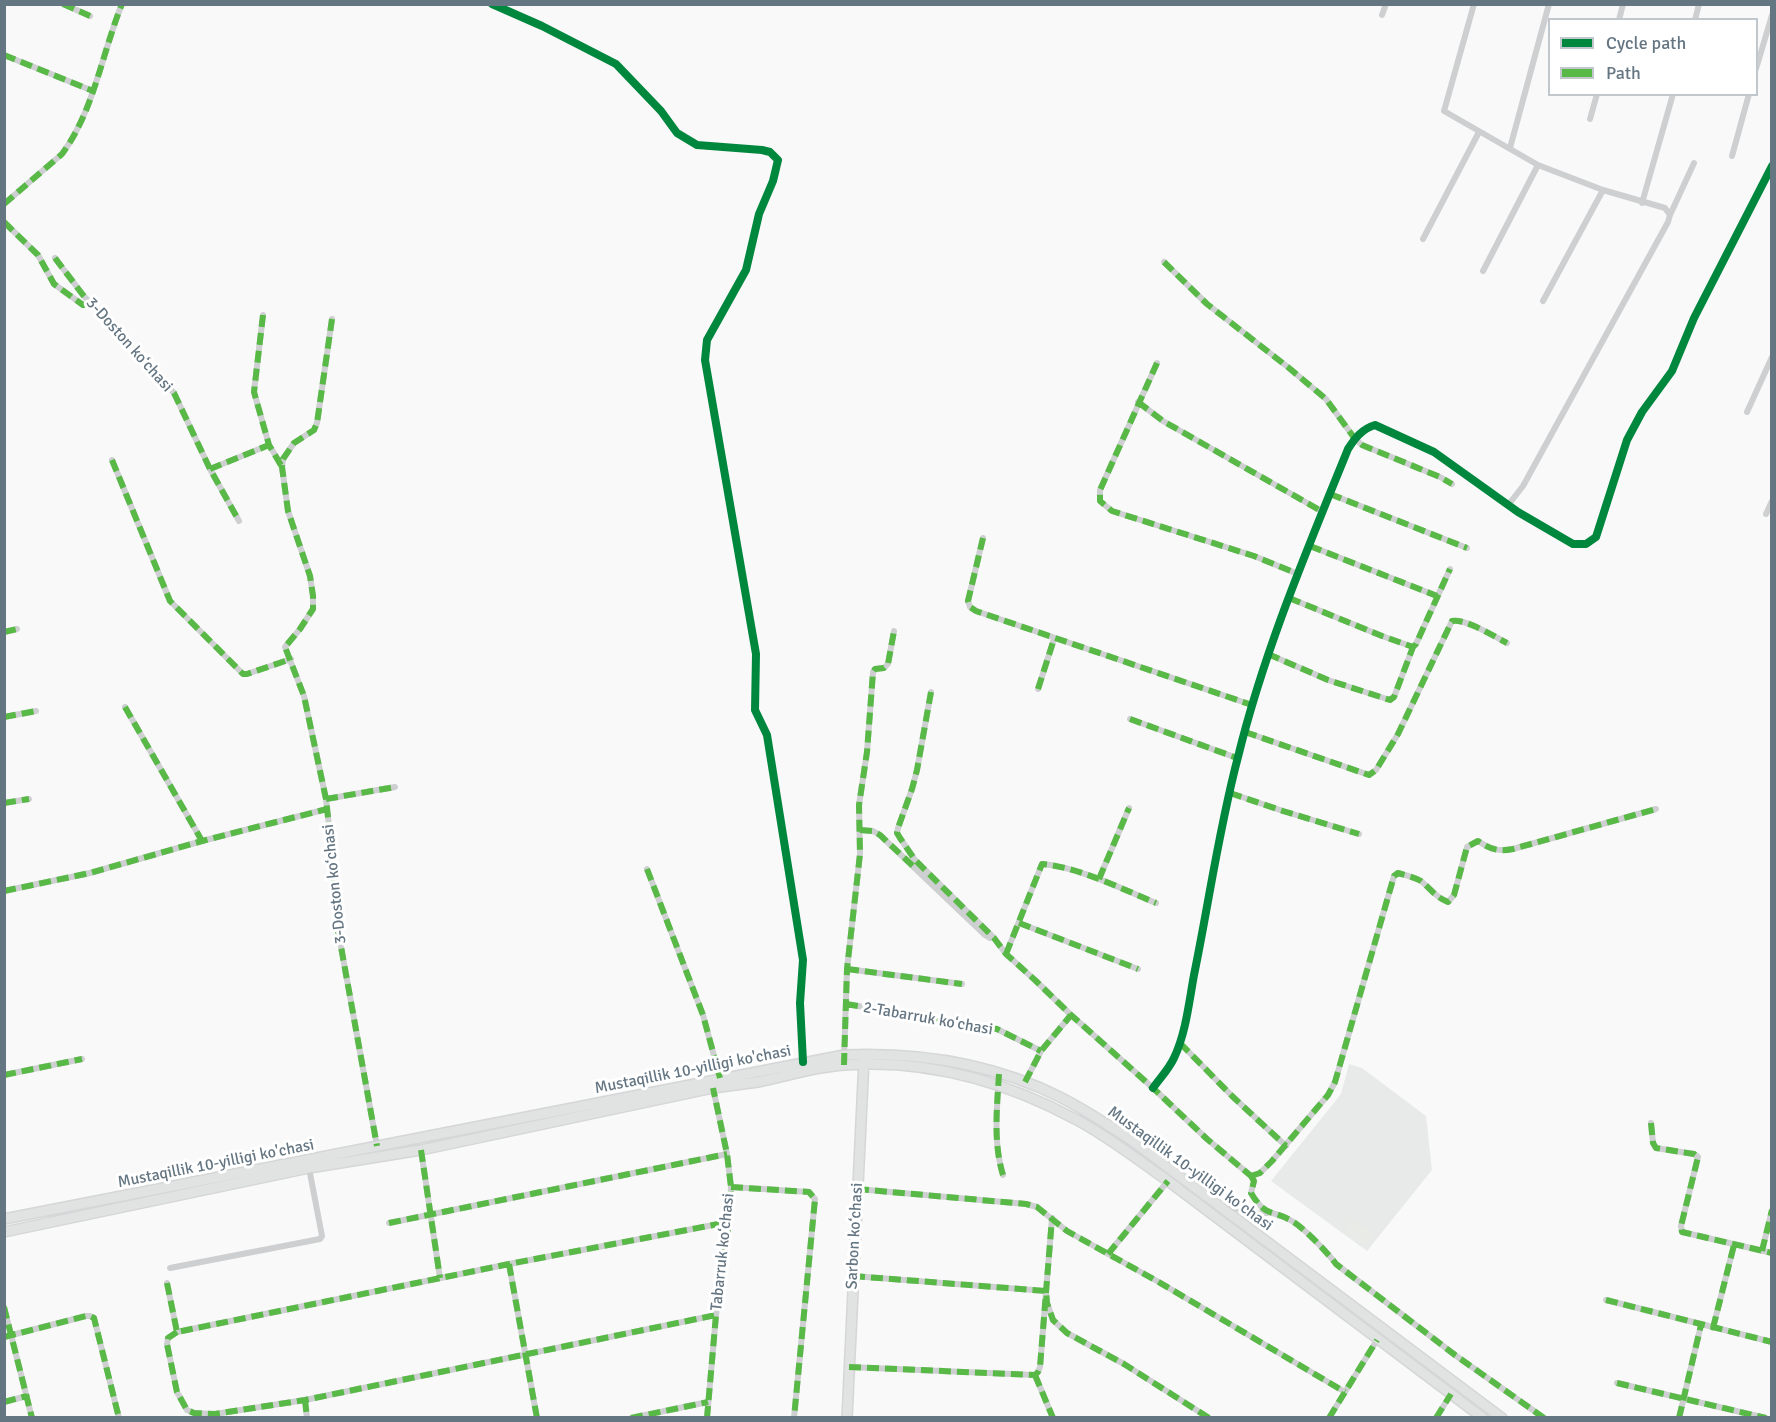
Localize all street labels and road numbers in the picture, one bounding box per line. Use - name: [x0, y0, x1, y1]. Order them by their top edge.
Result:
- street label: 3-Doston koʻchasi: [82, 294, 176, 396]
- street label: 3-Doston koʻchasi: [319, 823, 351, 945]
- street label: 2-Tabarruk koʻchasi: [862, 998, 994, 1040]
- street label: Mustaqillik 10-yilligi ko'chasi: [593, 1042, 793, 1098]
- street label: Mustaqillik 10-yilligi ko'chasi: [1104, 1103, 1276, 1235]
- street label: Mustaqillik 10-yilligi ko'chasi: [116, 1136, 316, 1192]
- street label: Sarbon koʻchasi: [843, 1182, 867, 1290]
- street label: Tabarruk koʻchasi: [707, 1192, 739, 1312]

